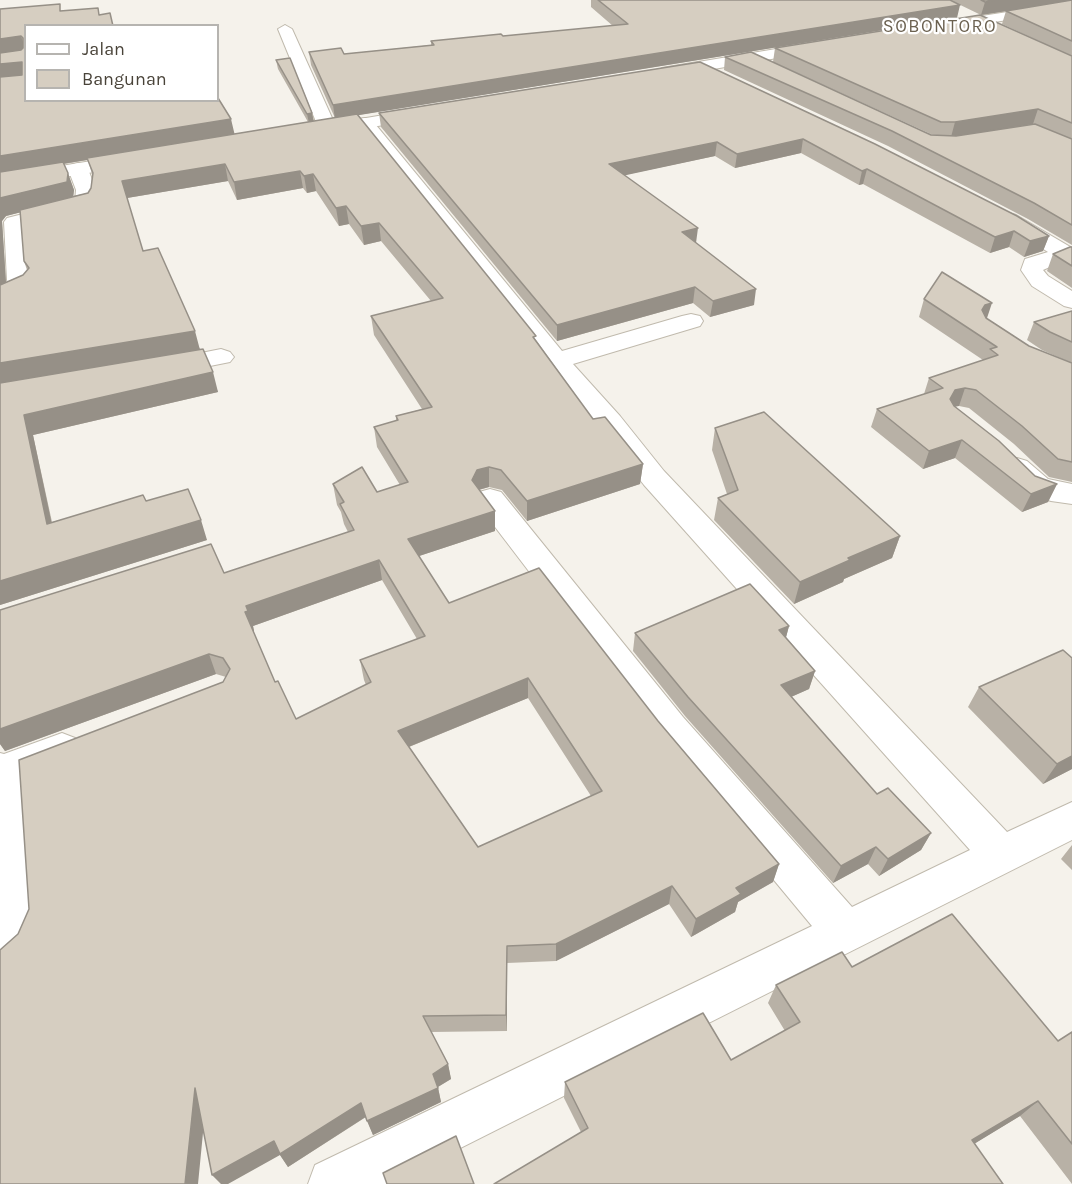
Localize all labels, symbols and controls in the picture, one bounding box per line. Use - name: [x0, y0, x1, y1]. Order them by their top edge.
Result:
- district label: SOBONTORO: [883, 16, 997, 38]
- legend: [24, 24, 219, 102]
- text: Jalan: [82, 38, 125, 60]
- text: Bangunan: [82, 68, 167, 90]

